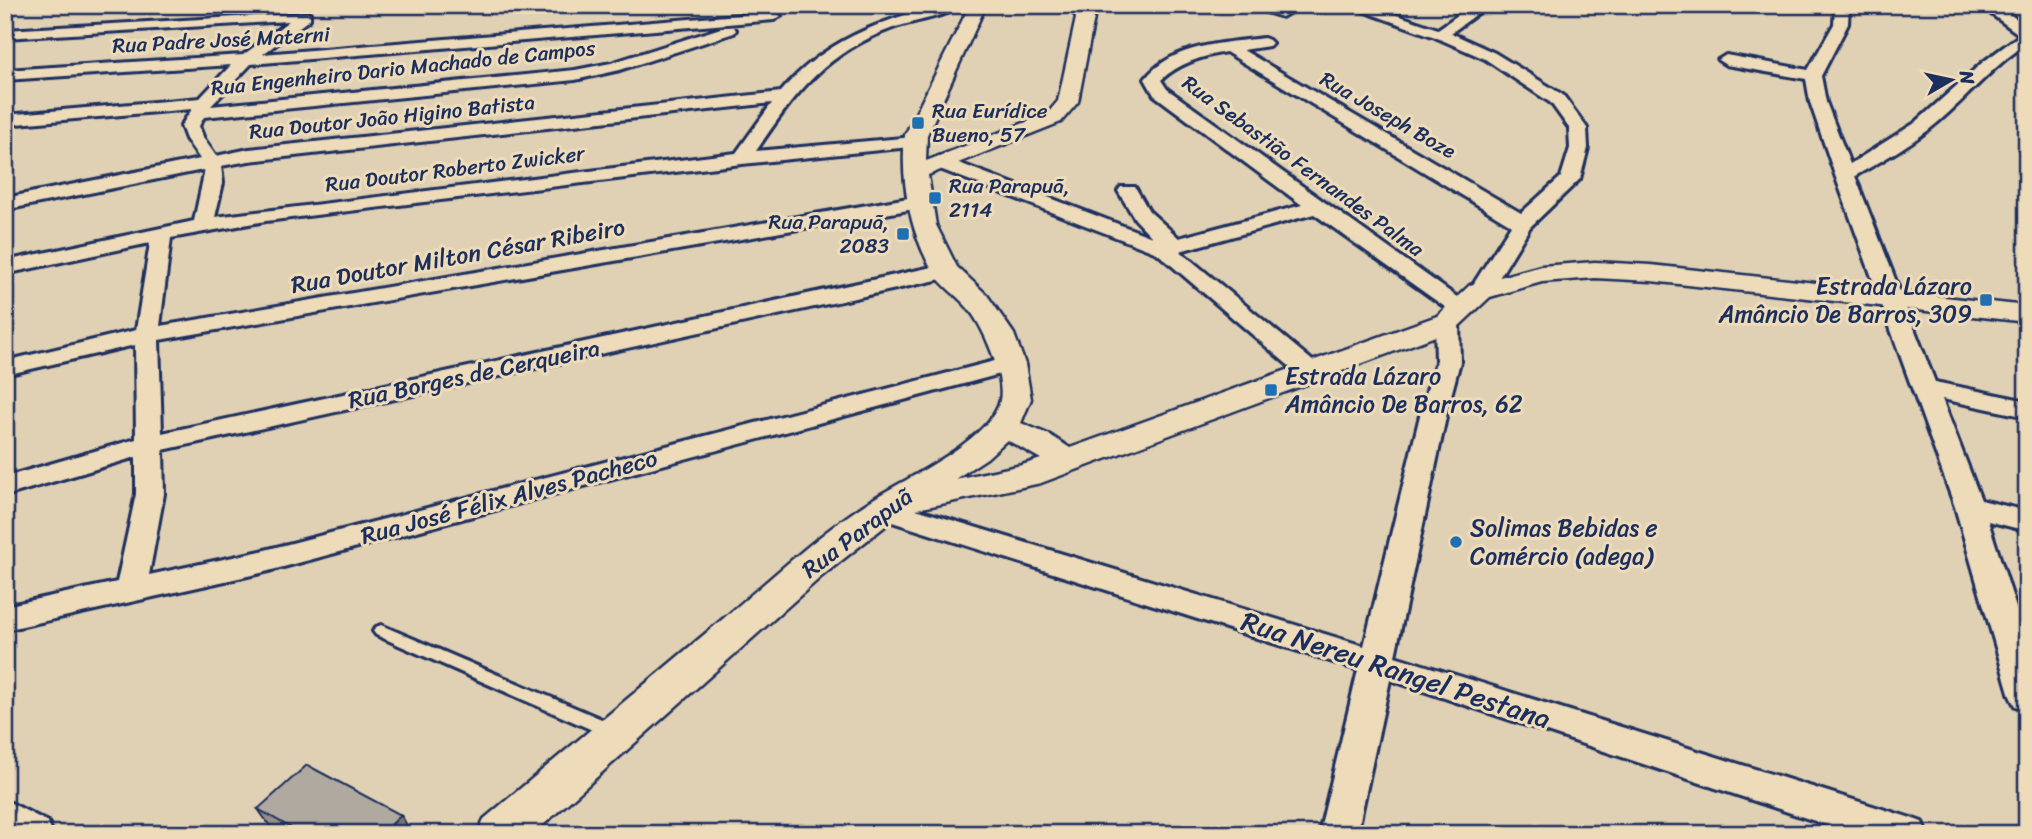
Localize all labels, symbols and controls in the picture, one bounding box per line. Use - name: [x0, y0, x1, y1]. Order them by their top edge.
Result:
- street label: Rua Padre José Materni: [111, 15, 332, 65]
- street label: Rua Engenheiro Dario Machado de Campos: [209, 29, 597, 107]
- north arrow: [1916, 46, 1986, 116]
- street label: Rua Joseph Boze: [1313, 60, 1463, 170]
- street label: Rua Sebastião Fernandes Palma: [1174, 65, 1433, 267]
- text: N: [1950, 67, 1985, 87]
- street label: Rua Doutor João Higino Batista: [247, 83, 537, 151]
- place label: Rua Eurídice Bueno, 57: [932, 92, 1048, 154]
- marker: Rua Eurídice Bueno, 57: [910, 115, 926, 131]
- street label: Rua Doutor Roberto Zwicker: [323, 134, 588, 204]
- place label: Rua Parapuã, 2114: [949, 167, 1070, 229]
- marker: Rua Parapuã, 2114: [927, 190, 943, 206]
- place label: Rua Parapuã, 2083: [768, 203, 889, 265]
- street label: Rua Doutor Milton César Ribeiro: [288, 206, 628, 306]
- marker: Rua Parapuã, 2083: [895, 226, 911, 242]
- place label: Estrada Lázaro Amâncio De Barros, 309: [1718, 265, 1972, 335]
- marker: Estrada Lázaro Amâncio De Barros, 309: [1978, 292, 1994, 308]
- street label: Rua Borges de Cerqueira: [344, 327, 604, 421]
- place label: Estrada Lázaro Amâncio De Barros, 62: [1284, 355, 1523, 425]
- marker: Estrada Lázaro Amâncio De Barros, 62: [1263, 382, 1279, 398]
- street label: Rua José Félix Alves Pacheco: [356, 437, 662, 557]
- street label: Rua Parapuã: [792, 476, 923, 589]
- place label: Solimas Bebidas e Comércio (adega): [1470, 507, 1658, 577]
- marker: Solimas Bebidas e Comércio (adega): [1448, 534, 1464, 550]
- street label: Rua Nereu Rangel Pestana: [1235, 597, 1557, 743]

